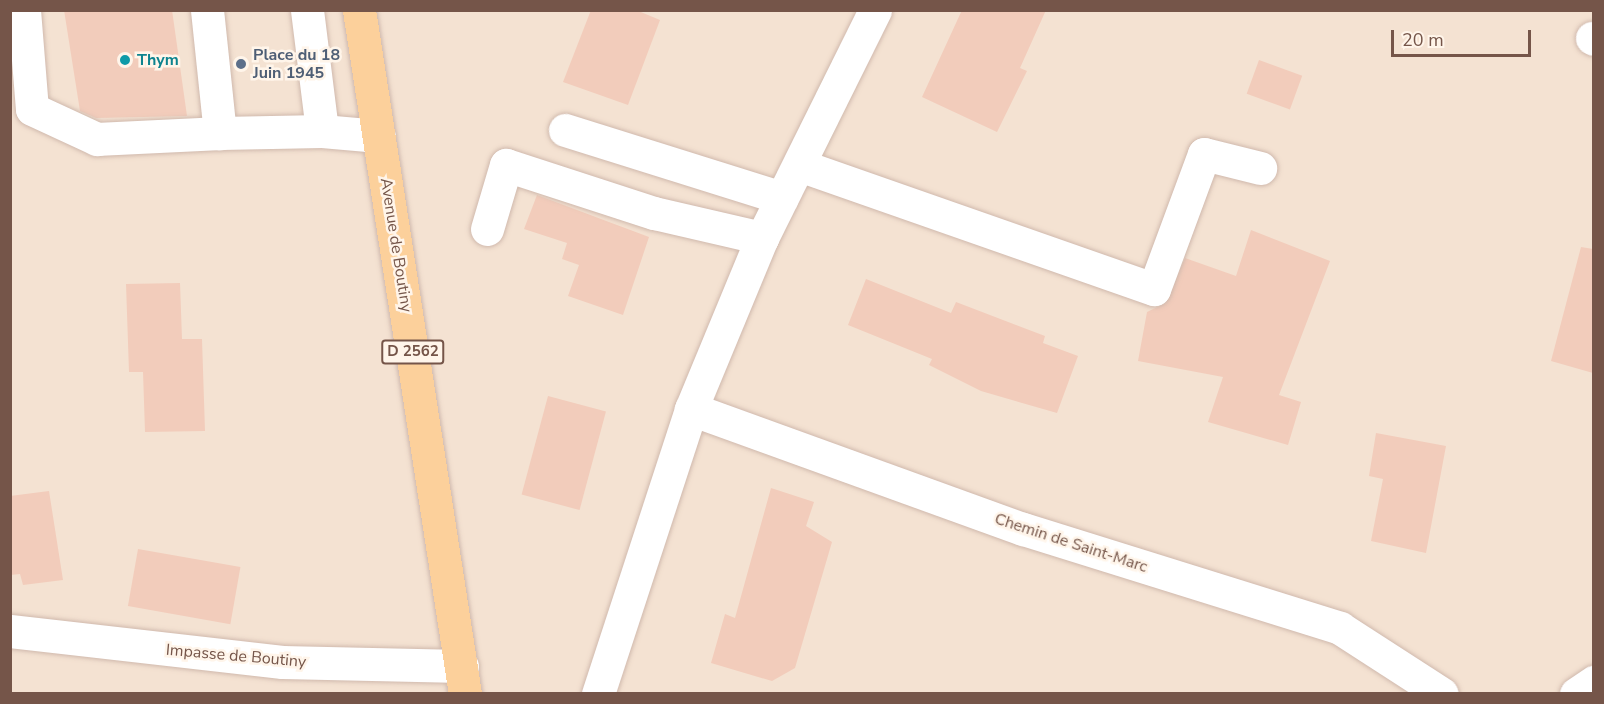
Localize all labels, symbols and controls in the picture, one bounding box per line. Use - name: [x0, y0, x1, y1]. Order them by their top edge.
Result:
- scale bar: [1394, 18, 1534, 56]
- text: 20 m: [1402, 28, 1444, 52]
- place label: Place du 18 Juin 1945: [253, 45, 340, 83]
- place label: Thym: [137, 50, 179, 70]
- marker: Thym: [118, 53, 132, 67]
- marker: Place du 18 Juin 1945: [234, 57, 248, 71]
- street label: Avenue de Boutiny: [376, 176, 416, 314]
- road number: D 2562: [380, 340, 446, 364]
- street label: Chemin de Saint-Marc: [992, 509, 1150, 577]
- street label: Impasse de Boutiny: [165, 640, 307, 672]

